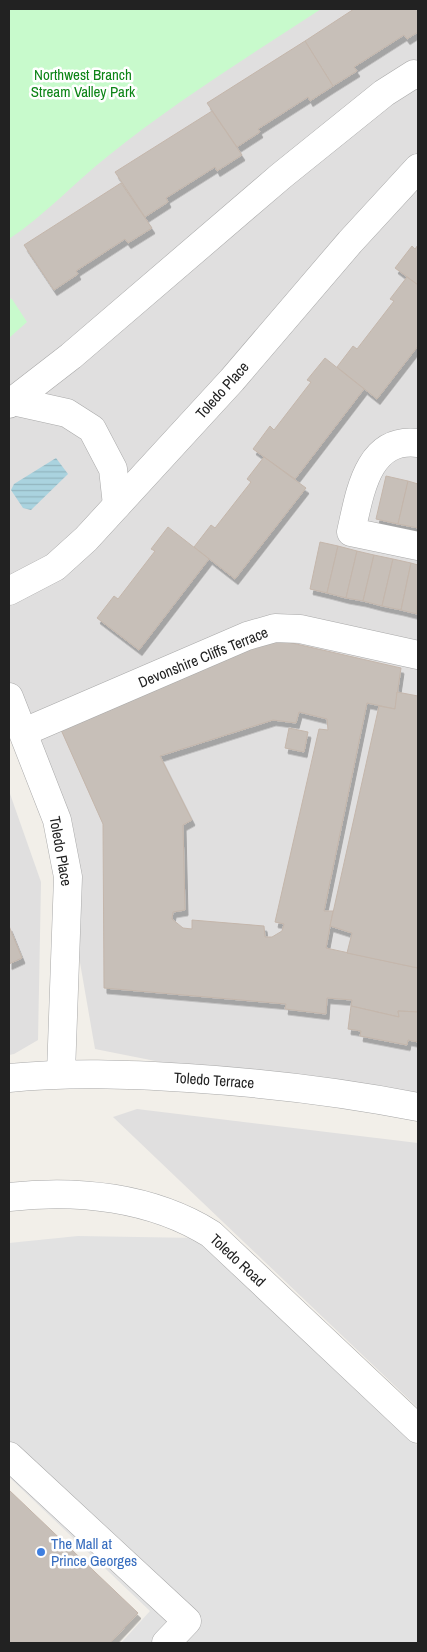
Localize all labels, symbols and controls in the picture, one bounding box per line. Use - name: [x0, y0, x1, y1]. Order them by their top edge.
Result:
- park label: Northwest Branch Stream Valley Park: [31, 64, 136, 102]
- street label: Toledo Place: [191, 357, 253, 423]
- street label: Devonshire Cliffs Terrace: [135, 621, 271, 693]
- street label: Toledo Place: [45, 814, 77, 888]
- street label: Toledo Terrace: [173, 1067, 255, 1093]
- street label: Toledo Road: [206, 1229, 270, 1291]
- place label: The Mall at Prince Georges: [51, 1533, 137, 1571]
- marker: The Mall at Prince Georges: [35, 1546, 47, 1558]

